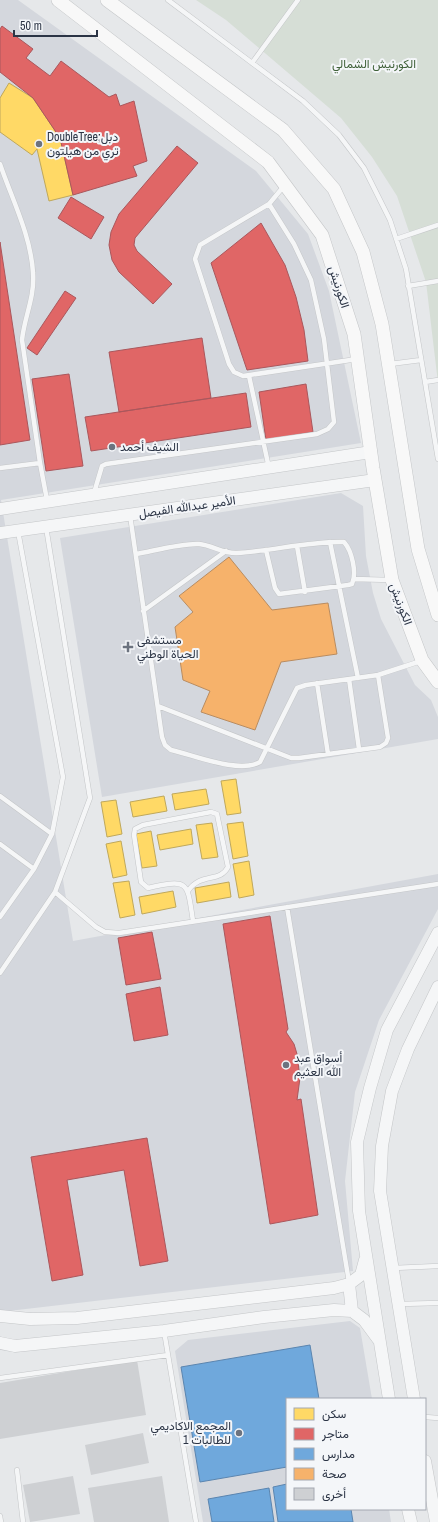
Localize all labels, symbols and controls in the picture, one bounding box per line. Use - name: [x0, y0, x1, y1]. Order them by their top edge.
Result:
- scale bar: [14, 12, 97, 38]
- text: 50 m: [20, 18, 42, 34]
- park label: الكورنيش الشمالي: [332, 56, 416, 74]
- place label: DoubleTree;دبل تري من هيلتون: [47, 129, 119, 161]
- marker: DoubleTree;دبل تري من هيلتون: [34, 139, 44, 149]
- street label: الكورنيش: [325, 264, 353, 310]
- place label: الشيف أحمد: [120, 439, 179, 455]
- marker: الشيف أحمد: [107, 442, 117, 452]
- street label: الأمير عبدالله الفيصل: [138, 492, 236, 522]
- street label: الكورنيش: [386, 581, 416, 627]
- place label: مستشفى الحياة الوطني: [137, 632, 198, 664]
- marker: مستشفى الحياة الوطني: [122, 641, 134, 653]
- place label: أسواق عبد الله العثيم: [294, 1050, 342, 1080]
- marker: أسواق عبد الله العثيم: [281, 1060, 291, 1070]
- legend: [286, 1398, 426, 1510]
- text: سكن: [322, 1406, 346, 1422]
- place label: المجمع الاكاديمي 1 للطالبات: [150, 1418, 231, 1448]
- text: متاجر: [321, 1426, 349, 1442]
- marker: المجمع الاكاديمي 1 للطالبات: [234, 1428, 244, 1438]
- text: مدارس: [322, 1446, 355, 1462]
- text: صحة: [322, 1466, 346, 1482]
- text: أخرى: [322, 1486, 346, 1502]

